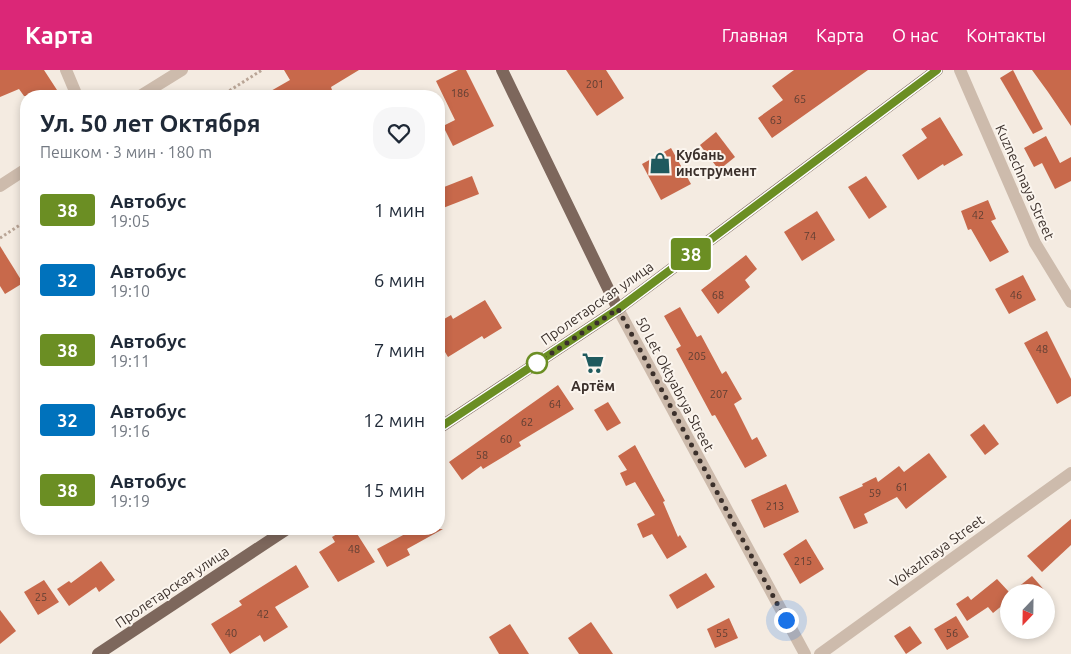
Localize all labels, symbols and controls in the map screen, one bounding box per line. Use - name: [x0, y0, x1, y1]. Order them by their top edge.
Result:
- text: Карта: [25, 22, 93, 49]
- text: Главная: [722, 25, 788, 45]
- text: Карта: [816, 25, 864, 45]
- text: О нас: [892, 25, 938, 45]
- text: Контакты: [966, 25, 1046, 45]
- house number: 201: [586, 78, 604, 90]
- house number: 186: [451, 87, 469, 99]
- house number: 65: [794, 93, 806, 105]
- button: heart: [373, 107, 425, 159]
- text: Ул. 50 лет Октября: [40, 110, 261, 137]
- house number: 63: [770, 114, 782, 126]
- street label: Kuznechnaya Street: [992, 122, 1058, 243]
- text: Пешком · 3 мин · 180 m: [40, 143, 212, 161]
- place label: Кубань инструмент: [676, 147, 757, 179]
- shop icon: Кубань инструмент: [647, 150, 673, 176]
- text: Автобус: [110, 190, 186, 212]
- text: 1 мин: [374, 199, 425, 221]
- text: 38: [57, 200, 78, 220]
- house number: 42: [972, 209, 984, 221]
- text: 19:05: [110, 212, 150, 230]
- house number: 74: [804, 230, 816, 242]
- line badge: 38: [668, 238, 714, 270]
- text: 38: [681, 244, 701, 264]
- street label: Пролетарская улица: [538, 258, 656, 348]
- text: Автобус: [110, 260, 186, 282]
- text: 6 мин: [374, 269, 425, 291]
- text: 32: [57, 270, 78, 290]
- text: 19:10: [110, 282, 150, 300]
- house number: 68: [712, 289, 724, 301]
- house number: 46: [1010, 289, 1022, 301]
- street label: 50 Let Oktyabrya Street: [633, 314, 717, 454]
- text: Автобус: [110, 330, 186, 352]
- text: 7 мин: [374, 339, 425, 361]
- text: 38: [57, 340, 78, 360]
- house number: 48: [1036, 343, 1048, 355]
- supermarket icon: Артём: [580, 350, 606, 376]
- house number: 205: [688, 350, 706, 362]
- text: 19:11: [110, 352, 150, 370]
- unlabelled marker: [526, 352, 548, 374]
- place label: Артём: [571, 378, 615, 394]
- house number: 207: [710, 388, 728, 400]
- house number: 64: [549, 398, 561, 410]
- text: Автобус: [110, 400, 186, 422]
- text: 12 мин: [363, 409, 425, 431]
- text: 32: [57, 410, 78, 430]
- house number: 62: [521, 416, 533, 428]
- text: 19:16: [110, 422, 150, 440]
- house number: 60: [500, 433, 512, 445]
- house number: 58: [476, 449, 488, 461]
- text: Автобус: [110, 470, 186, 492]
- text: 15 мин: [363, 479, 425, 501]
- text: 38: [57, 480, 78, 500]
- house number: 61: [896, 481, 908, 493]
- house number: 59: [869, 487, 881, 499]
- text: 19:19: [110, 492, 150, 510]
- house number: 213: [766, 500, 784, 512]
- street label: Vokazlnaya Street: [887, 511, 988, 590]
- street label: Пролетарская улица: [112, 543, 232, 631]
- house number: 48: [348, 543, 360, 555]
- house number: 215: [794, 555, 812, 567]
- north arrow: [1000, 584, 1055, 639]
- map controls: [1000, 584, 1055, 639]
- house number: 25: [35, 591, 47, 603]
- house number: 42: [257, 608, 269, 620]
- your location: [774, 608, 799, 633]
- house number: 40: [225, 627, 237, 639]
- house number: 55: [716, 627, 728, 639]
- house number: 56: [946, 627, 958, 639]

